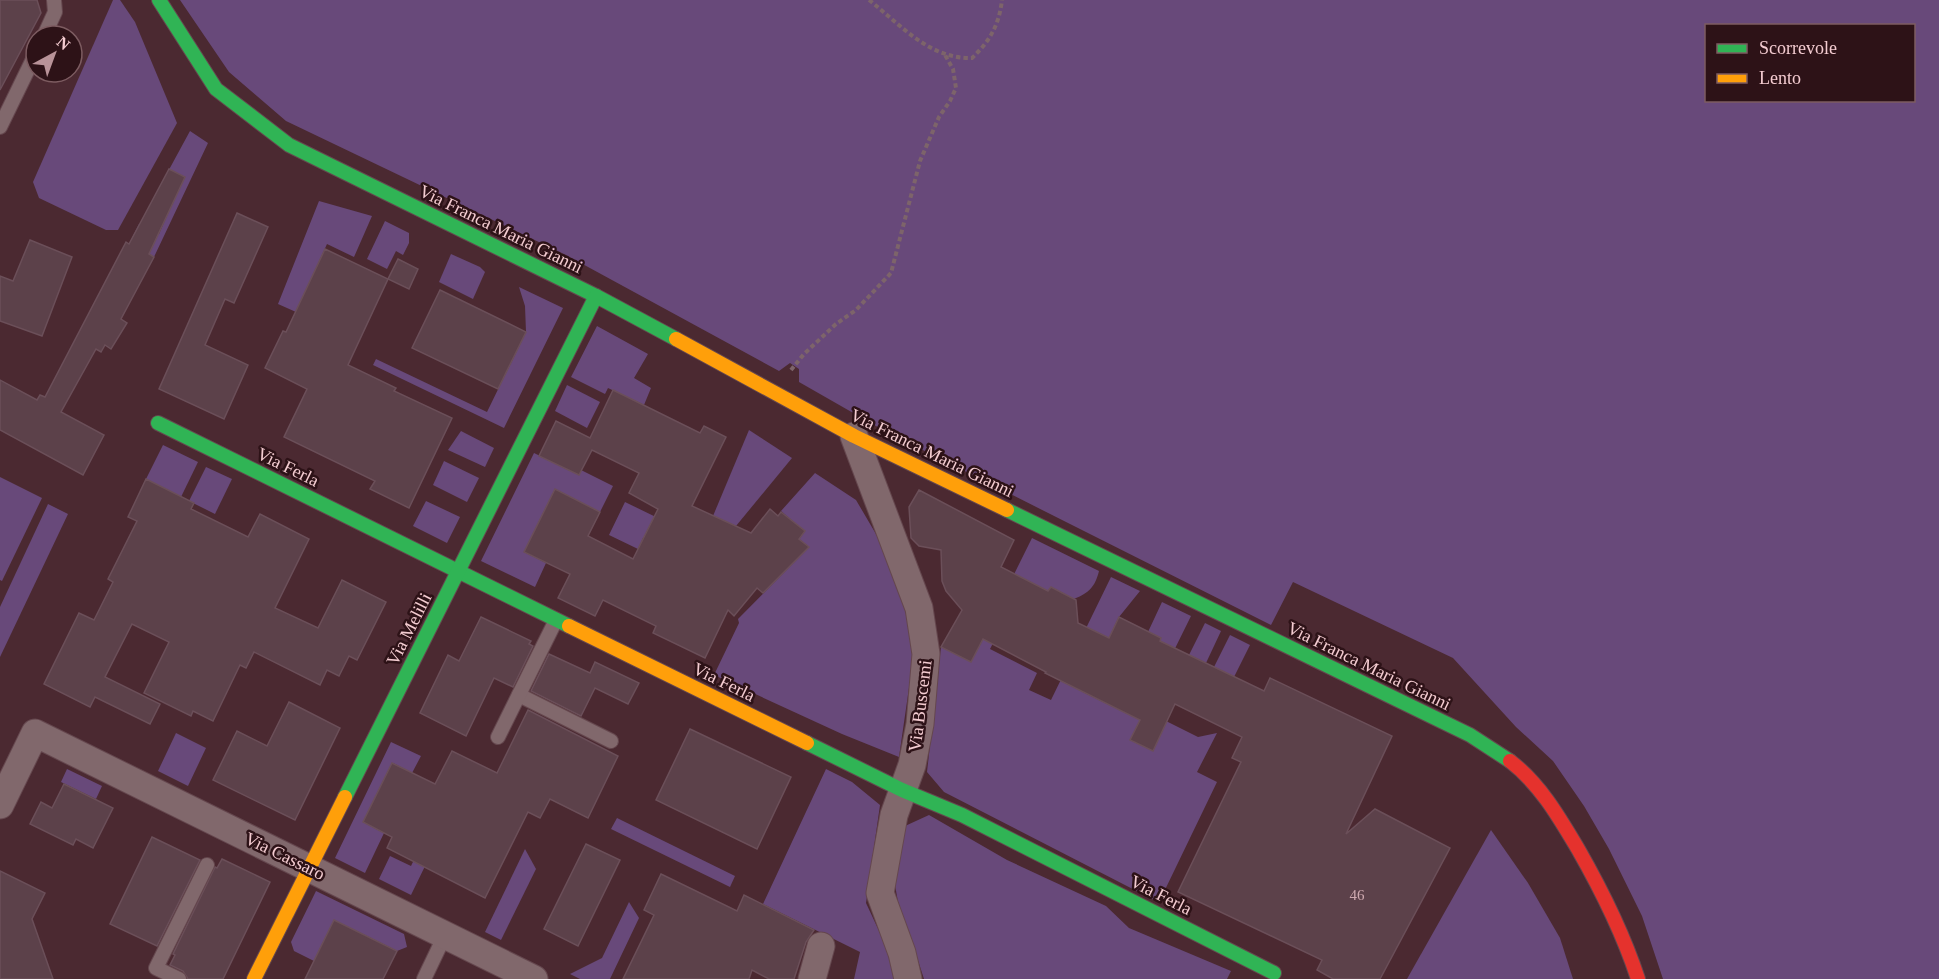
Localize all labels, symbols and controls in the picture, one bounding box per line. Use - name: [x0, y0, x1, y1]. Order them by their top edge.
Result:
- north arrow: [24, 24, 84, 84]
- legend: [1705, 24, 1915, 102]
- text: N: [54, 33, 74, 54]
- text: Scorrevole: [1759, 38, 1837, 58]
- text: Lento: [1759, 68, 1801, 88]
- street label: Via Franca Maria Gianni: [416, 181, 586, 277]
- street label: Via Franca Maria Gianni: [847, 405, 1017, 501]
- street label: Via Ferla: [254, 443, 322, 491]
- street label: Via Melilli: [382, 590, 436, 668]
- street label: Via Franca Maria Gianni: [1284, 618, 1454, 714]
- street label: Via Ferla: [690, 658, 758, 706]
- street label: Via Buscemi: [904, 659, 936, 753]
- street label: Via Cassaro: [242, 828, 328, 884]
- street label: Via Ferla: [1127, 871, 1195, 919]
- house number: 46: [1350, 887, 1365, 903]

